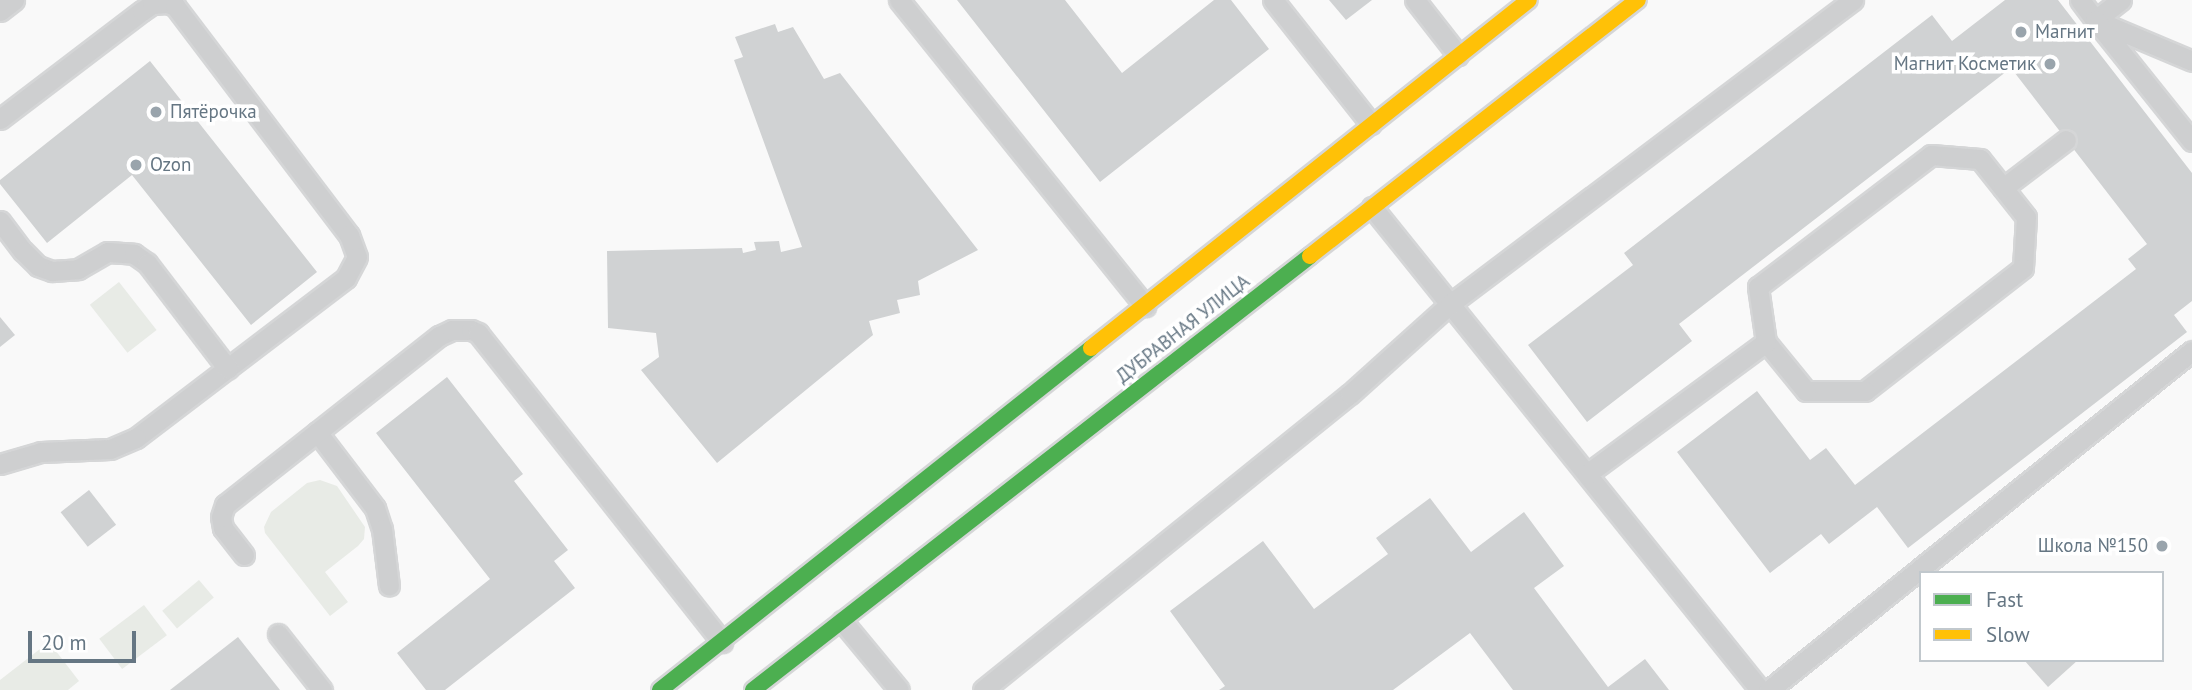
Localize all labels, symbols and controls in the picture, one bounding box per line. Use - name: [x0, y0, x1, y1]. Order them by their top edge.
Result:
- place label: Магнит: [2035, 21, 2095, 43]
- marker: Магнит: [2013, 24, 2029, 40]
- place label: Магнит Косметик: [1893, 53, 2036, 75]
- marker: Магнит Косметик: [2042, 56, 2058, 72]
- place label: Пятёрочка: [170, 101, 257, 123]
- marker: Пятёрочка: [148, 104, 164, 120]
- place label: Ozon: [150, 154, 191, 176]
- marker: Ozon: [128, 157, 144, 173]
- street label: ДУБРАВНАЯ УЛИЦА: [1112, 270, 1254, 388]
- place label: Школа №150: [2038, 535, 2148, 557]
- marker: Школа №150: [2154, 538, 2170, 554]
- legend: [1919, 571, 2164, 662]
- text: Fast: [1986, 586, 2023, 613]
- scale bar: [32, 616, 140, 660]
- text: Slow: [1986, 621, 2030, 648]
- text: 20 m: [41, 629, 87, 656]

